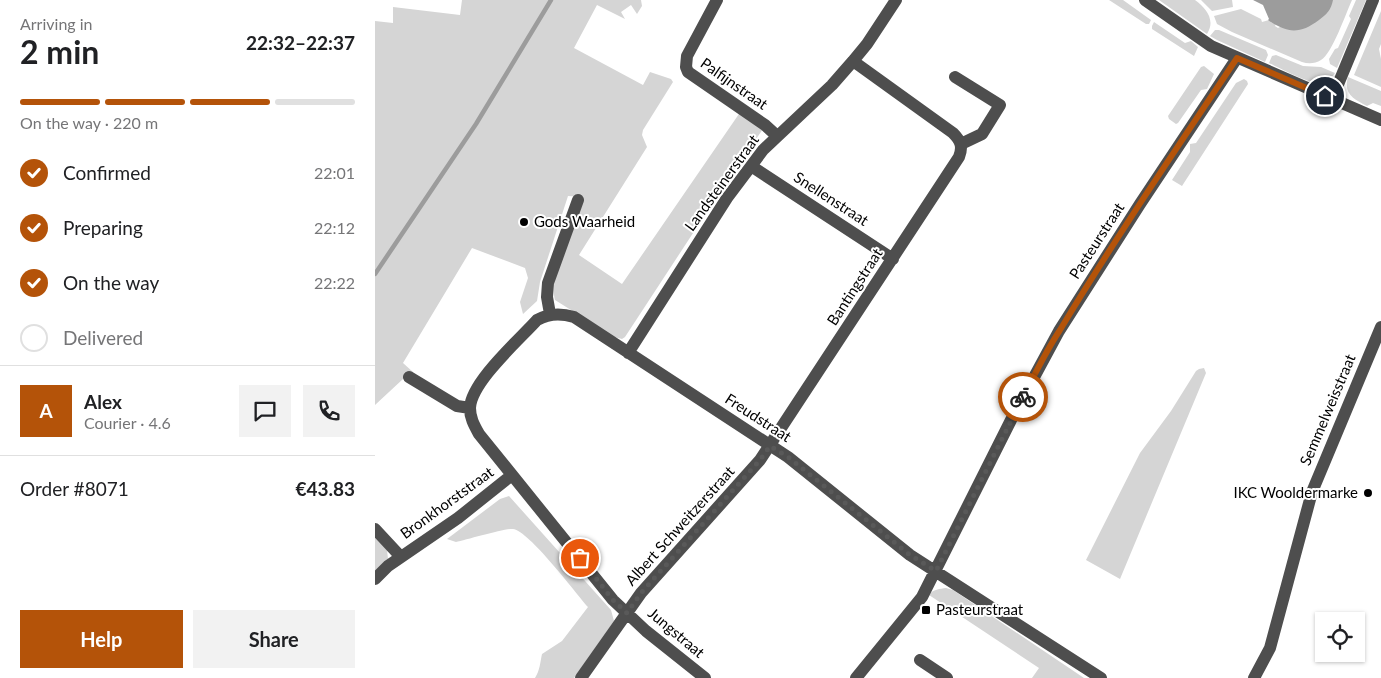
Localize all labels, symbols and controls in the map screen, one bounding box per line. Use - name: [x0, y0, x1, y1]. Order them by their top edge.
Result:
- text: Arriving in: [20, 14, 93, 33]
- text: 22:32–22:37: [246, 31, 355, 54]
- text: 2 min: [20, 32, 99, 71]
- street label: Palfijnstraat: [698, 54, 772, 113]
- pin: [1304, 75, 1346, 117]
- icon: home: [1311, 82, 1339, 110]
- text: On the way · 220 m: [20, 113, 158, 132]
- street label: Landsteinerstraat: [680, 130, 762, 234]
- icon: check: [20, 159, 48, 187]
- text: Confirmed: [63, 161, 151, 184]
- text: 22:01: [314, 163, 355, 182]
- street label: Snellenstraat: [791, 167, 873, 229]
- street label: Pasteurstraat: [1065, 198, 1128, 282]
- place label: Gods Waarheid: [534, 212, 635, 230]
- icon: check: [20, 214, 48, 242]
- text: Preparing: [63, 216, 143, 239]
- marker: Gods Waarheid: [518, 216, 530, 228]
- text: 22:12: [314, 218, 355, 237]
- street label: Bantingstraat: [823, 244, 886, 328]
- icon: check: [20, 269, 48, 297]
- text: On the way: [63, 271, 159, 294]
- text: 22:22: [314, 273, 355, 292]
- text: Delivered: [63, 326, 143, 349]
- street label: Semmelweisstraat: [1295, 351, 1359, 468]
- courier: [998, 372, 1048, 422]
- icon: bike: [1009, 383, 1037, 411]
- button: chat: [239, 385, 291, 437]
- button: phone: [303, 385, 355, 437]
- street label: Freudstraat: [722, 389, 795, 445]
- text: Alex: [84, 390, 122, 413]
- text: A: [39, 399, 53, 422]
- text: Courier · 4.6: [84, 413, 171, 432]
- street label: Bronkhorststraat: [396, 462, 497, 542]
- street label: Albert Schweitzerstraat: [621, 462, 738, 589]
- text: Order #8071: [20, 477, 129, 500]
- text: €43.83: [295, 477, 355, 500]
- place label: IKC Wooldermarke: [1233, 483, 1358, 501]
- marker: IKC Wooldermarke: [1362, 487, 1374, 499]
- pin: [559, 537, 601, 579]
- icon: bag: [566, 544, 594, 572]
- place label: Pasteurstraat: [936, 600, 1024, 618]
- street label: Jungstraat: [645, 603, 709, 661]
- marker: Pasteurstraat: [920, 604, 932, 616]
- button: Help: [20, 610, 183, 668]
- button: Share: [193, 610, 355, 668]
- map controls: [1315, 612, 1365, 662]
- button: locate: [1315, 612, 1365, 662]

